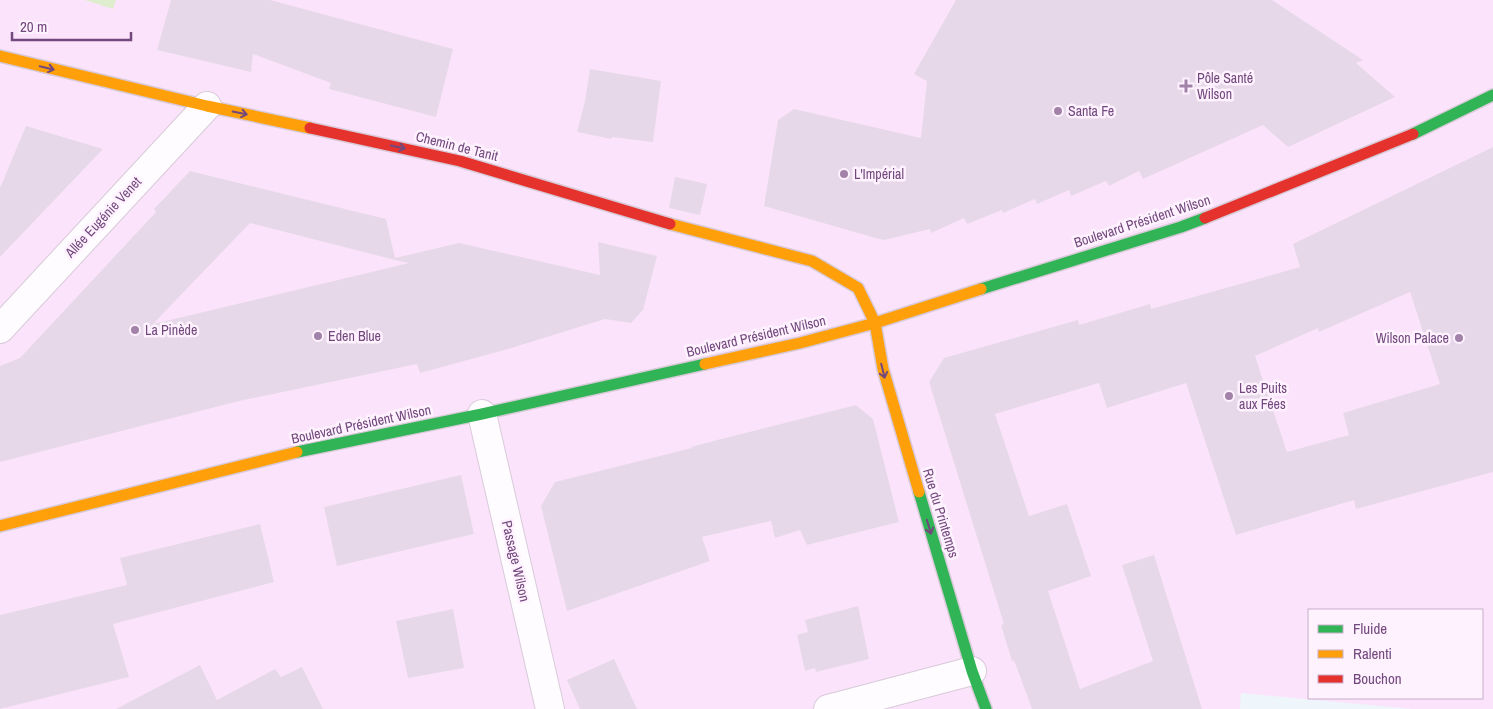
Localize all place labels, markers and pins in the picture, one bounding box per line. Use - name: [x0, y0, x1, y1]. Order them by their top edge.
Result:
- place label: Pôle Santé Wilson: [1197, 69, 1253, 103]
- marker: Pôle Santé Wilson: [1179, 79, 1193, 93]
- place label: Santa Fe: [1068, 102, 1114, 120]
- marker: Santa Fe: [1052, 105, 1064, 117]
- place label: L'Impérial: [854, 165, 904, 183]
- marker: L'Impérial: [838, 168, 850, 180]
- place label: La Pinède: [145, 321, 197, 339]
- marker: La Pinède: [129, 324, 141, 336]
- place label: Eden Blue: [328, 327, 381, 345]
- place label: Wilson Palace: [1376, 329, 1449, 347]
- marker: Eden Blue: [312, 330, 324, 342]
- marker: Wilson Palace: [1453, 332, 1465, 344]
- place label: Les Puits aux Fées: [1239, 379, 1287, 413]
- marker: Les Puits aux Fées: [1223, 390, 1235, 402]

